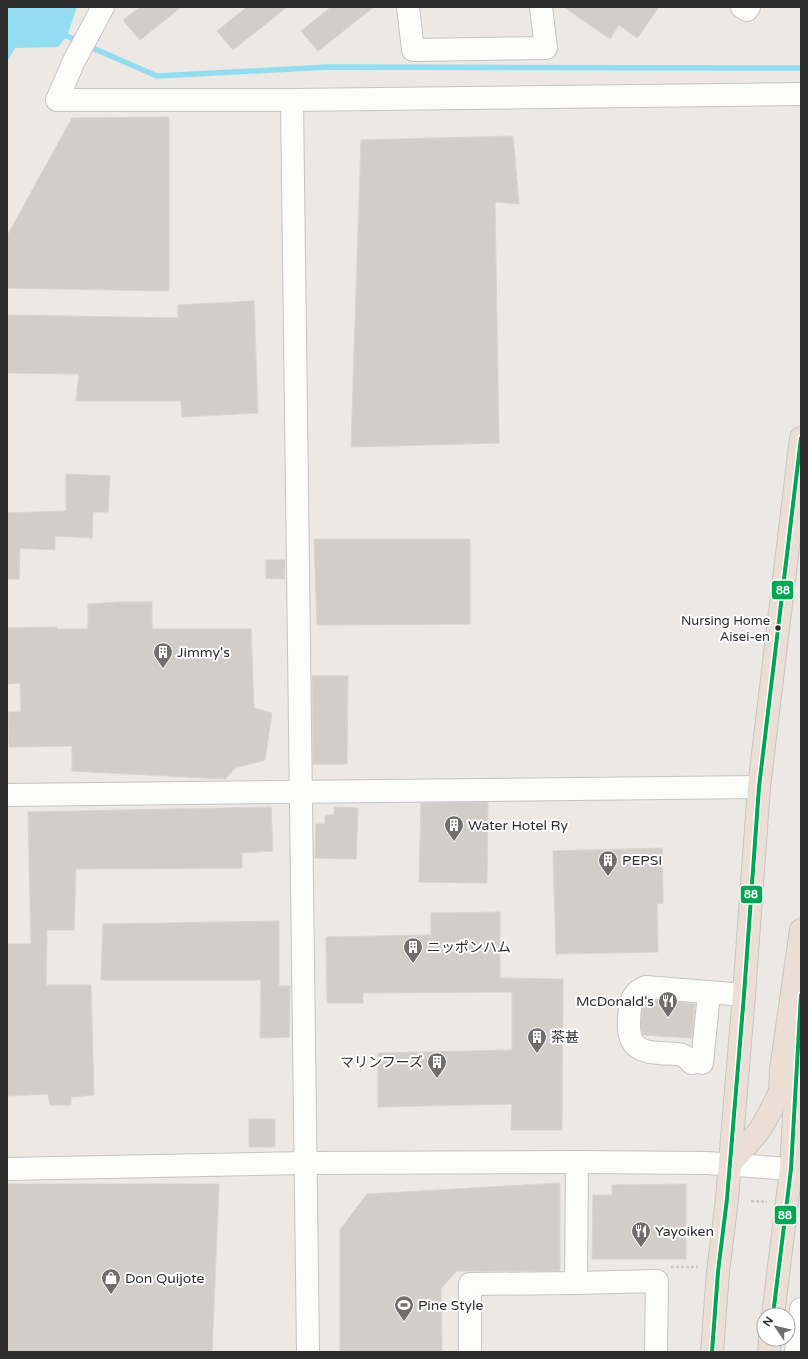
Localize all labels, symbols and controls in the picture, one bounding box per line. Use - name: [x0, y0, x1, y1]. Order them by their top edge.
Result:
- line badge: 88: [771, 580, 794, 600]
- text: 88: [776, 584, 790, 597]
- place label: Nursing Home Aisei-en: [681, 613, 770, 645]
- marker: Nursing Home Aisei-en: [773, 623, 783, 633]
- building icon: Jimmy's: [152, 641, 174, 669]
- place label: Jimmy's: [177, 644, 230, 661]
- building icon: Water Hotel Ry: [443, 814, 465, 842]
- place label: Water Hotel Ry: [468, 817, 569, 834]
- building icon: PEPSI: [597, 849, 619, 877]
- place label: PEPSI: [622, 852, 662, 869]
- line badge: 88: [740, 885, 763, 904]
- text: 88: [744, 888, 758, 901]
- building icon: ニッポンハム: [402, 936, 424, 964]
- place label: ニッポンハム: [427, 939, 511, 956]
- restaurant icon: McDonald's: [657, 990, 679, 1018]
- place label: McDonald's: [576, 993, 654, 1010]
- building icon: 茶甚: [526, 1026, 548, 1054]
- place label: 茶甚: [551, 1029, 579, 1046]
- building icon: マリンフーズ: [426, 1051, 448, 1079]
- place label: マリンフーズ: [340, 1054, 423, 1071]
- line badge: 88: [774, 1205, 797, 1225]
- text: 88: [778, 1209, 792, 1222]
- restaurant icon: Yayoiken: [630, 1220, 652, 1248]
- place label: Yayoiken: [655, 1223, 714, 1240]
- shop icon: Don Quijote: [100, 1267, 122, 1295]
- place label: Don Quijote: [125, 1270, 204, 1287]
- sports icon: Pine Style: [393, 1294, 415, 1322]
- place label: Pine Style: [418, 1297, 483, 1314]
- north arrow: [756, 1307, 796, 1347]
- text: N: [760, 1314, 776, 1329]

